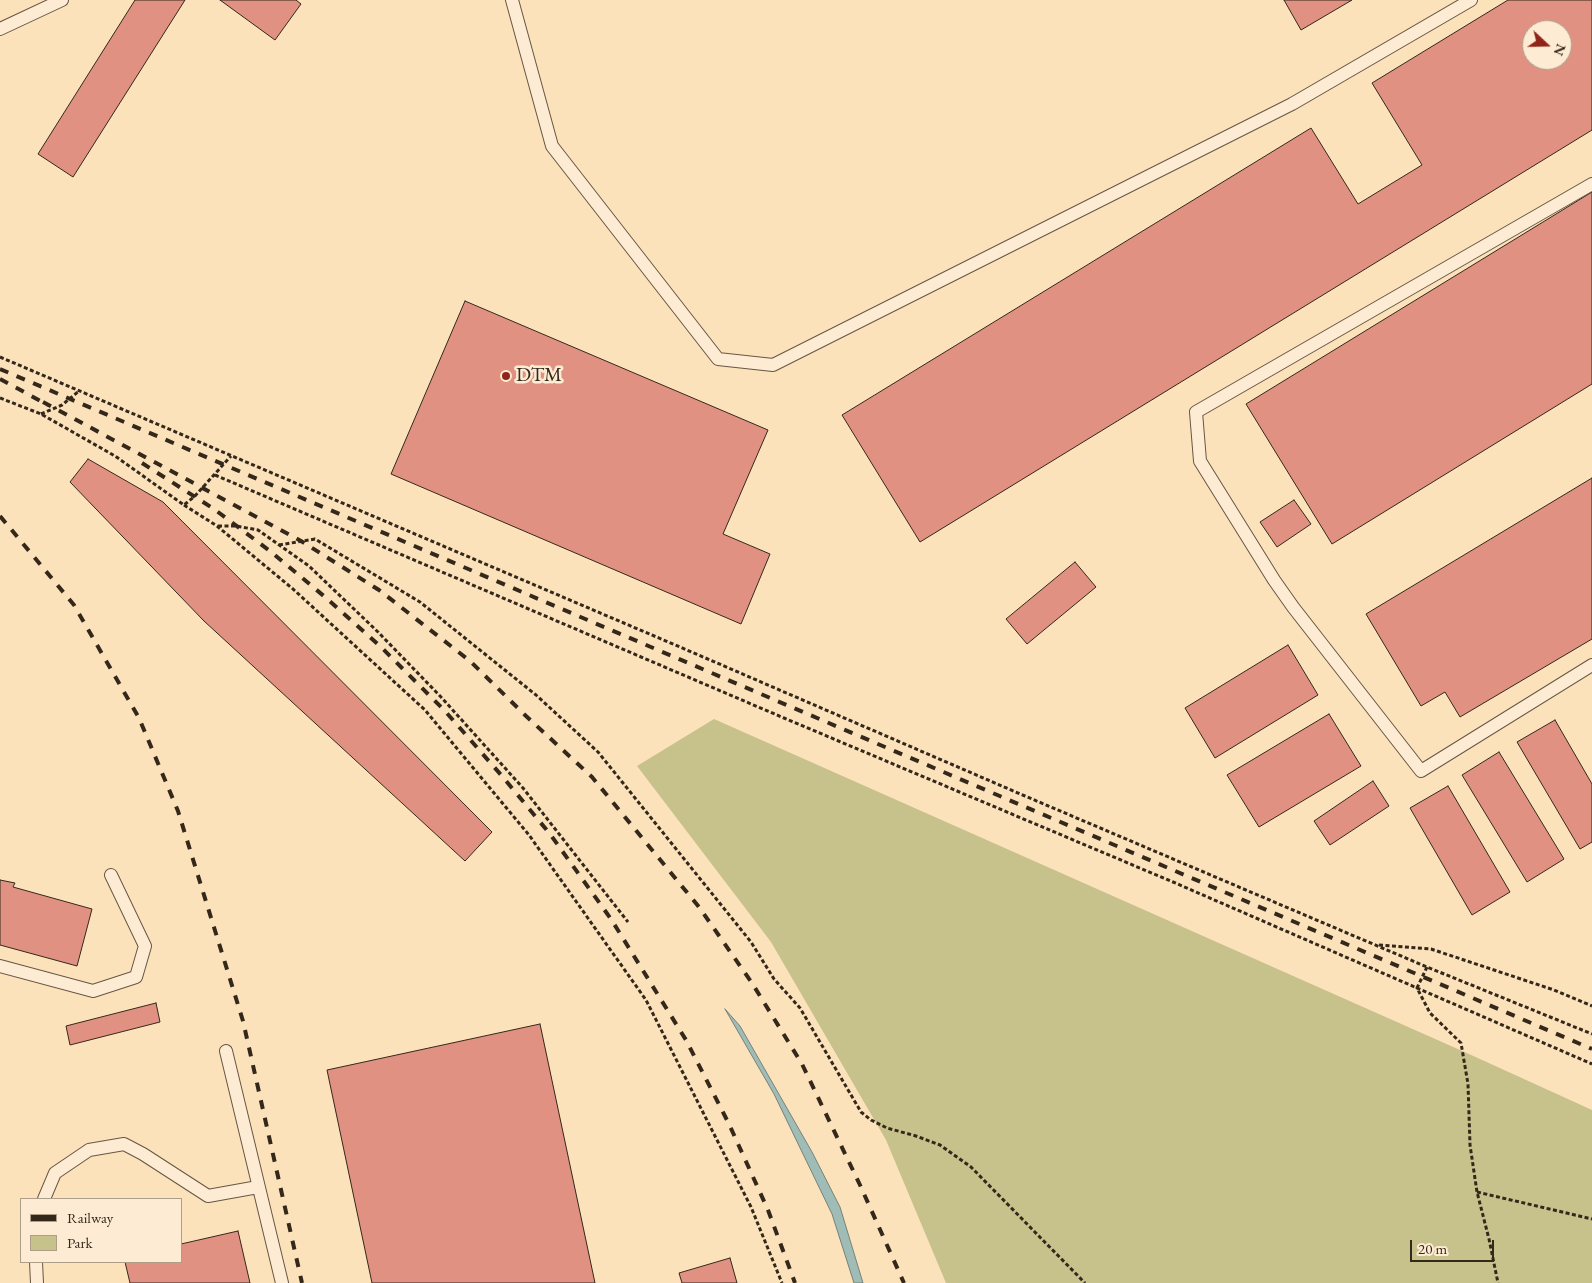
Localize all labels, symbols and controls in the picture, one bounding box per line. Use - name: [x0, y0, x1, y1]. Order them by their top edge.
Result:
- north arrow: [1522, 20, 1572, 70]
- text: N: [1550, 41, 1571, 59]
- place label: DTM: [516, 364, 562, 388]
- marker: DTM: [500, 370, 512, 382]
- legend: [20, 1198, 182, 1263]
- text: Railway: [67, 1208, 113, 1227]
- scale bar: [1412, 1230, 1496, 1262]
- text: Park: [67, 1233, 93, 1252]
- text: 20 m: [1418, 1239, 1447, 1258]

